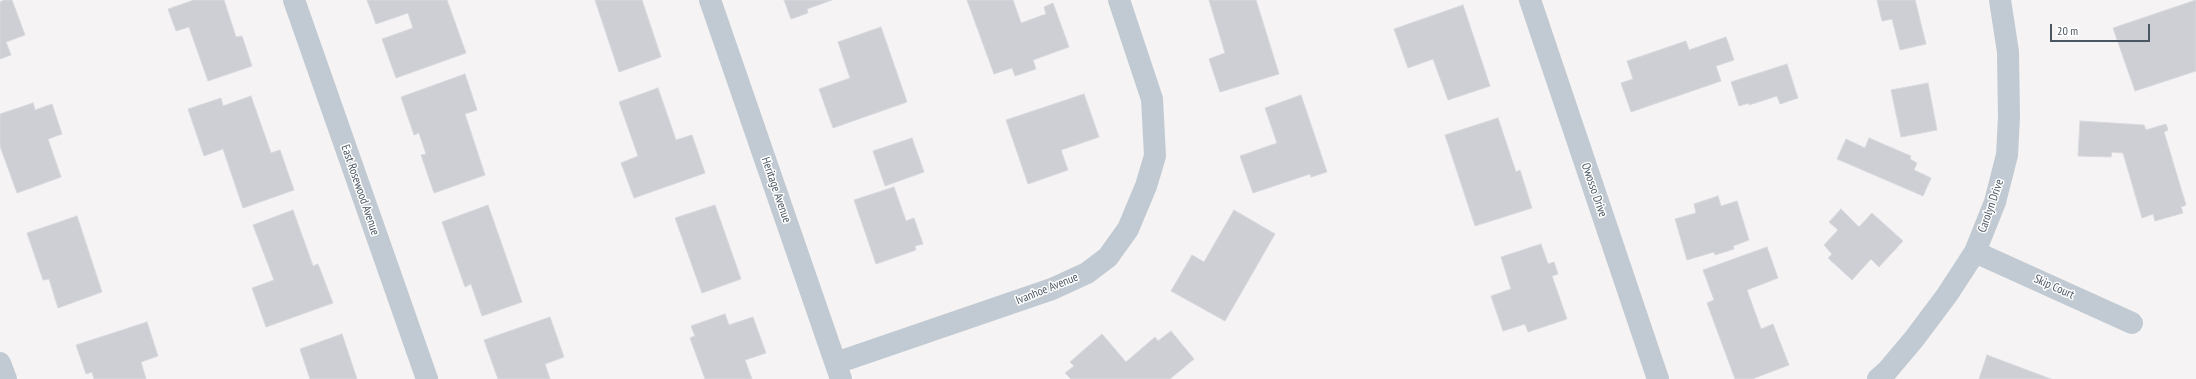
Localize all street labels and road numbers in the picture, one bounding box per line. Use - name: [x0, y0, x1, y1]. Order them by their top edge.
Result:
- street label: East Rosewood Avenue: [338, 143, 382, 237]
- street label: Heritage Avenue: [758, 155, 794, 225]
- street label: Owosso Drive: [1578, 161, 1610, 219]
- street label: Carolyn Drive: [1975, 177, 2007, 235]
- street label: Ivanhoe Avenue: [1014, 270, 1080, 308]
- street label: Skip Court: [2032, 272, 2076, 302]

